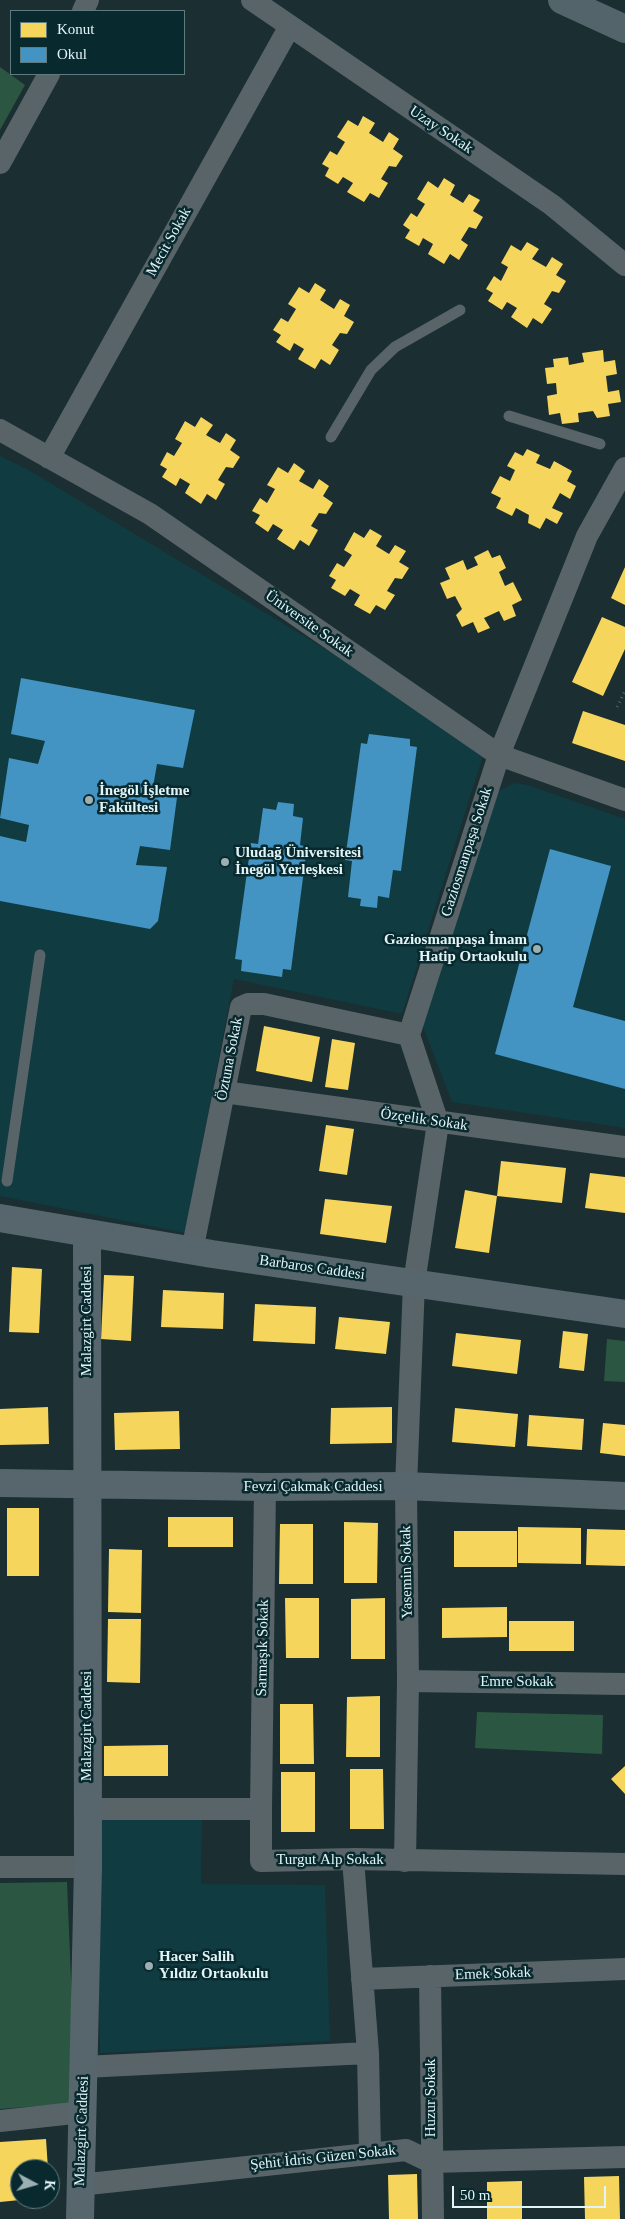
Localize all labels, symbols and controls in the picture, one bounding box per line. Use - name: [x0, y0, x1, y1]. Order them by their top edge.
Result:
- legend: [10, 10, 185, 75]
- text: Konut: [57, 21, 95, 37]
- text: Okul: [57, 46, 87, 62]
- street label: Uzay Sokak: [406, 102, 476, 158]
- street label: Mecit Sokak: [143, 204, 195, 280]
- street label: Üniversite Sokak: [261, 587, 357, 661]
- place label: İnegöl İşletme Fakültesi: [99, 782, 189, 817]
- street label: Gaziosmanpaşa Sokak: [438, 785, 496, 919]
- marker: İnegöl İşletme Fakültesi: [83, 794, 95, 806]
- place label: Uludağ Üniversitesi İnegöl Yerleşkesi: [235, 844, 361, 879]
- marker: Uludağ Üniversitesi İnegöl Yerleşkesi: [219, 856, 231, 868]
- place label: Gaziosmanpaşa İmam Hatip Ortaokulu: [384, 931, 527, 966]
- marker: Gaziosmanpaşa İmam Hatip Ortaokulu: [531, 943, 543, 955]
- street label: Öztuna Sokak: [213, 1016, 247, 1102]
- street label: Özçelik Sokak: [379, 1105, 469, 1135]
- street label: Barbaros Caddesi: [258, 1252, 366, 1284]
- street label: Malazgirt Caddesi: [78, 1266, 96, 1376]
- street label: Fevzi Çakmak Caddesi: [243, 1478, 383, 1496]
- street label: Yasemin Sokak: [397, 1525, 417, 1619]
- street label: Sarmaşık Sokak: [253, 1599, 273, 1697]
- street label: Malazgirt Caddesi: [78, 1671, 96, 1781]
- street label: Emre Sokak: [480, 1673, 554, 1691]
- street label: Turgut Alp Sokak: [276, 1851, 384, 1869]
- place label: Hacer Salih Yıldız Ortaokulu: [159, 1948, 269, 1983]
- marker: Hacer Salih Yıldız Ortaokulu: [143, 1960, 155, 1972]
- street label: Emek Sokak: [455, 1964, 531, 1984]
- street label: Huzur Sokak: [422, 2059, 440, 2137]
- street label: Malazgirt Caddesi: [71, 2076, 93, 2186]
- street label: Şehit İdris Güzen Sokak: [249, 2141, 397, 2175]
- north arrow: [10, 2159, 60, 2209]
- scale bar: [455, 2176, 609, 2208]
- text: K: [41, 2179, 57, 2192]
- text: 50 m: [460, 2187, 490, 2203]

